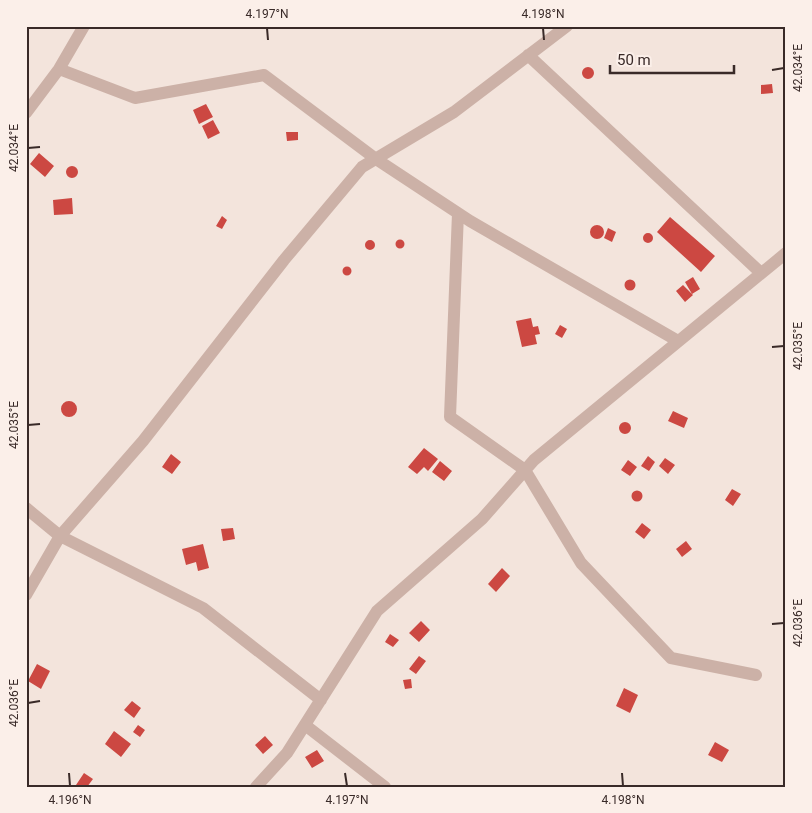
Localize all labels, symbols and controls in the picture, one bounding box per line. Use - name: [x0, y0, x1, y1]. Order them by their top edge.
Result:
- text: 4.197°N: [245, 7, 289, 21]
- text: 4.198°N: [521, 7, 565, 21]
- scale bar: [610, 42, 733, 74]
- text: 42.034°E: [791, 44, 805, 92]
- text: 50 m: [617, 51, 651, 69]
- text: 42.034°E: [7, 124, 21, 172]
- text: 42.035°E: [791, 322, 805, 370]
- text: 42.035°E: [7, 401, 21, 449]
- text: 42.036°E: [791, 599, 805, 647]
- text: 42.036°E: [7, 679, 21, 727]
- text: 4.196°N: [48, 793, 92, 807]
- text: 4.197°N: [325, 793, 369, 807]
- text: 4.198°N: [601, 793, 645, 807]

